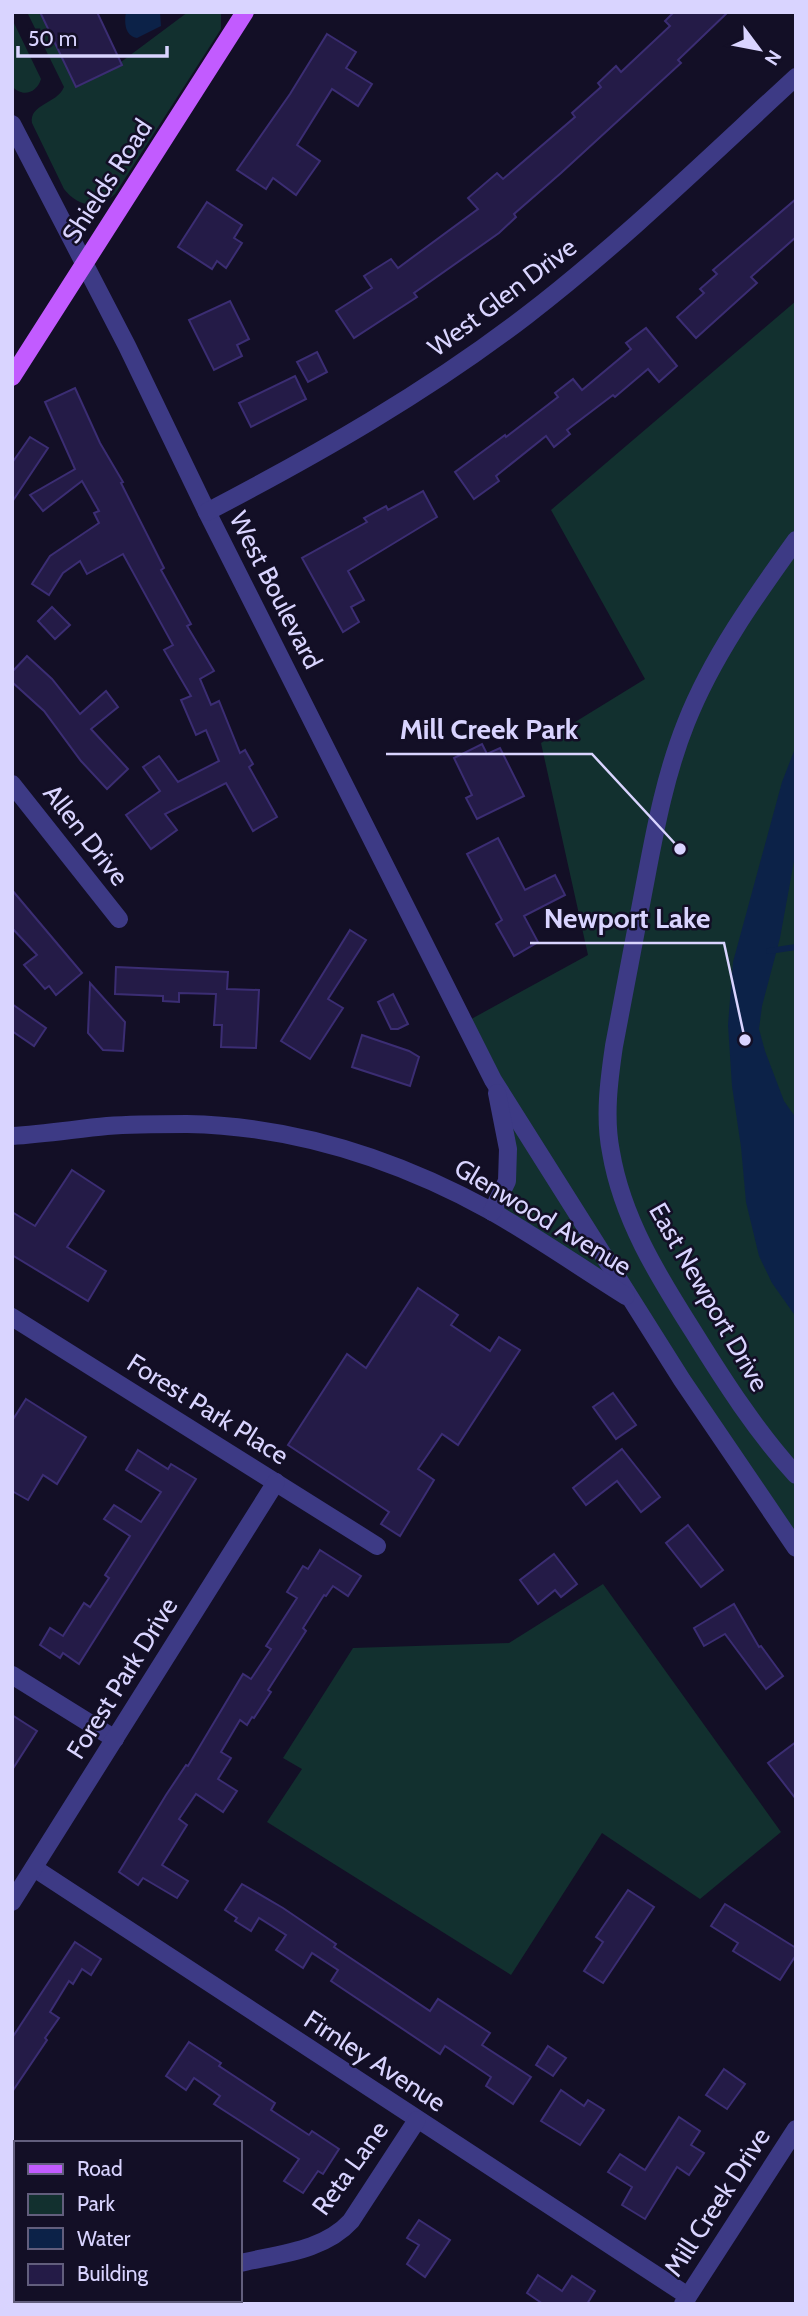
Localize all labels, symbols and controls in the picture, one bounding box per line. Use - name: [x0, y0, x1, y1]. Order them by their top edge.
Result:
- scale bar: [18, 14, 166, 58]
- north arrow: [724, 14, 794, 84]
- text: 50 m: [28, 26, 77, 51]
- text: N: [760, 46, 786, 70]
- street label: Shields Road: [55, 113, 159, 249]
- street label: West Glen Drive: [421, 231, 583, 363]
- street label: West Boulevard: [223, 506, 329, 674]
- callout: Mill Creek Park: [386, 705, 592, 754]
- text: Mill Creek Park: [400, 712, 579, 746]
- street label: Allen Drive: [36, 778, 136, 892]
- callout: Newport Lake: [530, 894, 724, 943]
- text: Newport Lake: [544, 901, 710, 935]
- street label: Glenwood Avenue: [449, 1152, 637, 1282]
- street label: East Newport Drive: [642, 1197, 776, 1397]
- street label: Forest Park Place: [121, 1347, 295, 1471]
- street label: Forest Park Drive: [60, 1591, 184, 1765]
- street label: Firnley Avenue: [298, 2003, 452, 2119]
- street label: Reta Lane: [305, 2115, 395, 2221]
- street label: Mill Creek Drive: [657, 2122, 777, 2282]
- legend: [14, 2141, 242, 2302]
- text: Road: [77, 2156, 123, 2181]
- text: Park: [77, 2191, 115, 2216]
- text: Water: [77, 2226, 131, 2251]
- text: Building: [77, 2261, 149, 2286]

